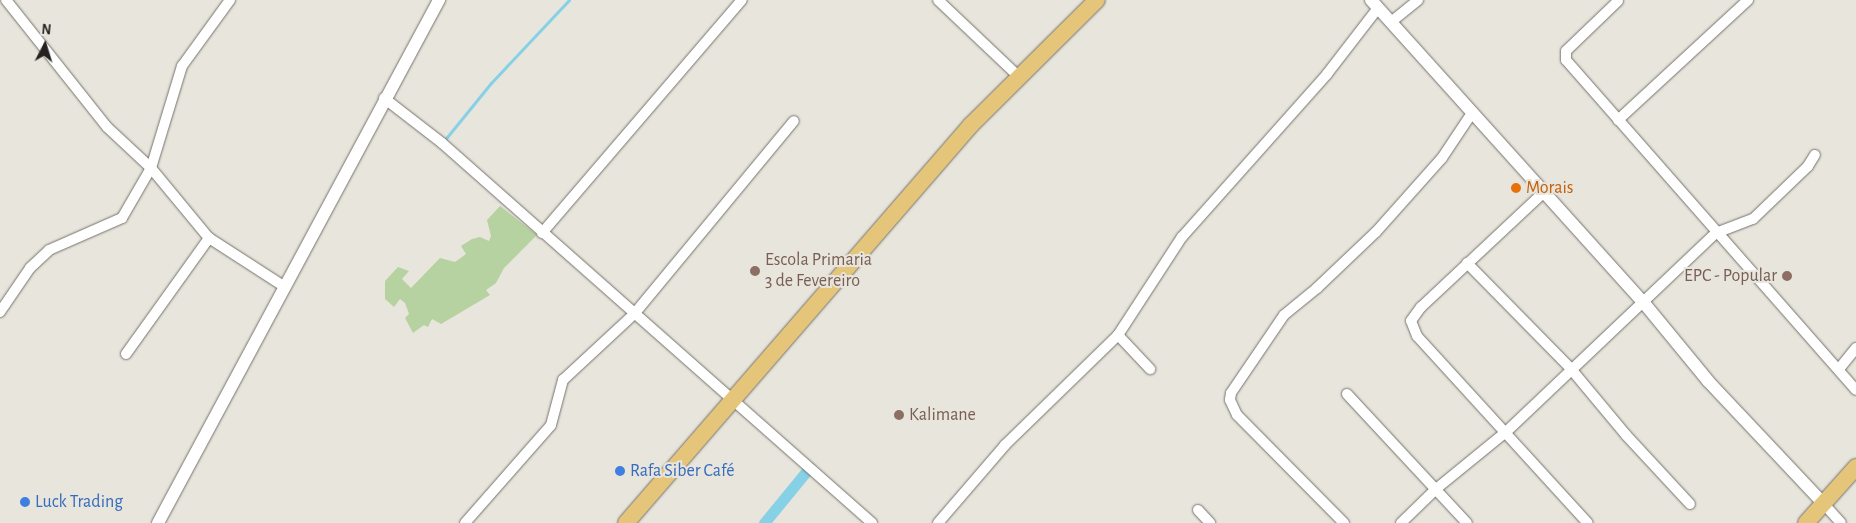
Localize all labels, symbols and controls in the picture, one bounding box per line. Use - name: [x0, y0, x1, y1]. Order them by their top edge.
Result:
- north arrow: [20, 20, 70, 70]
- text: N: [41, 23, 52, 37]
- place label: Morais: [1526, 177, 1573, 199]
- marker: Morais: [1510, 182, 1522, 194]
- place label: Escola Primaria 3 de Fevereiro: [765, 250, 872, 292]
- marker: Escola Primaria 3 de Fevereiro: [749, 265, 761, 277]
- place label: EPC - Popular: [1684, 265, 1777, 287]
- marker: EPC - Popular: [1781, 270, 1793, 282]
- place label: Kalimane: [909, 404, 976, 426]
- marker: Kalimane: [893, 409, 905, 421]
- place label: Rafa Siber Café: [630, 460, 734, 482]
- marker: Rafa Siber Café: [614, 465, 626, 477]
- place label: Luck Trading: [35, 491, 123, 513]
- marker: Luck Trading: [19, 496, 31, 508]

